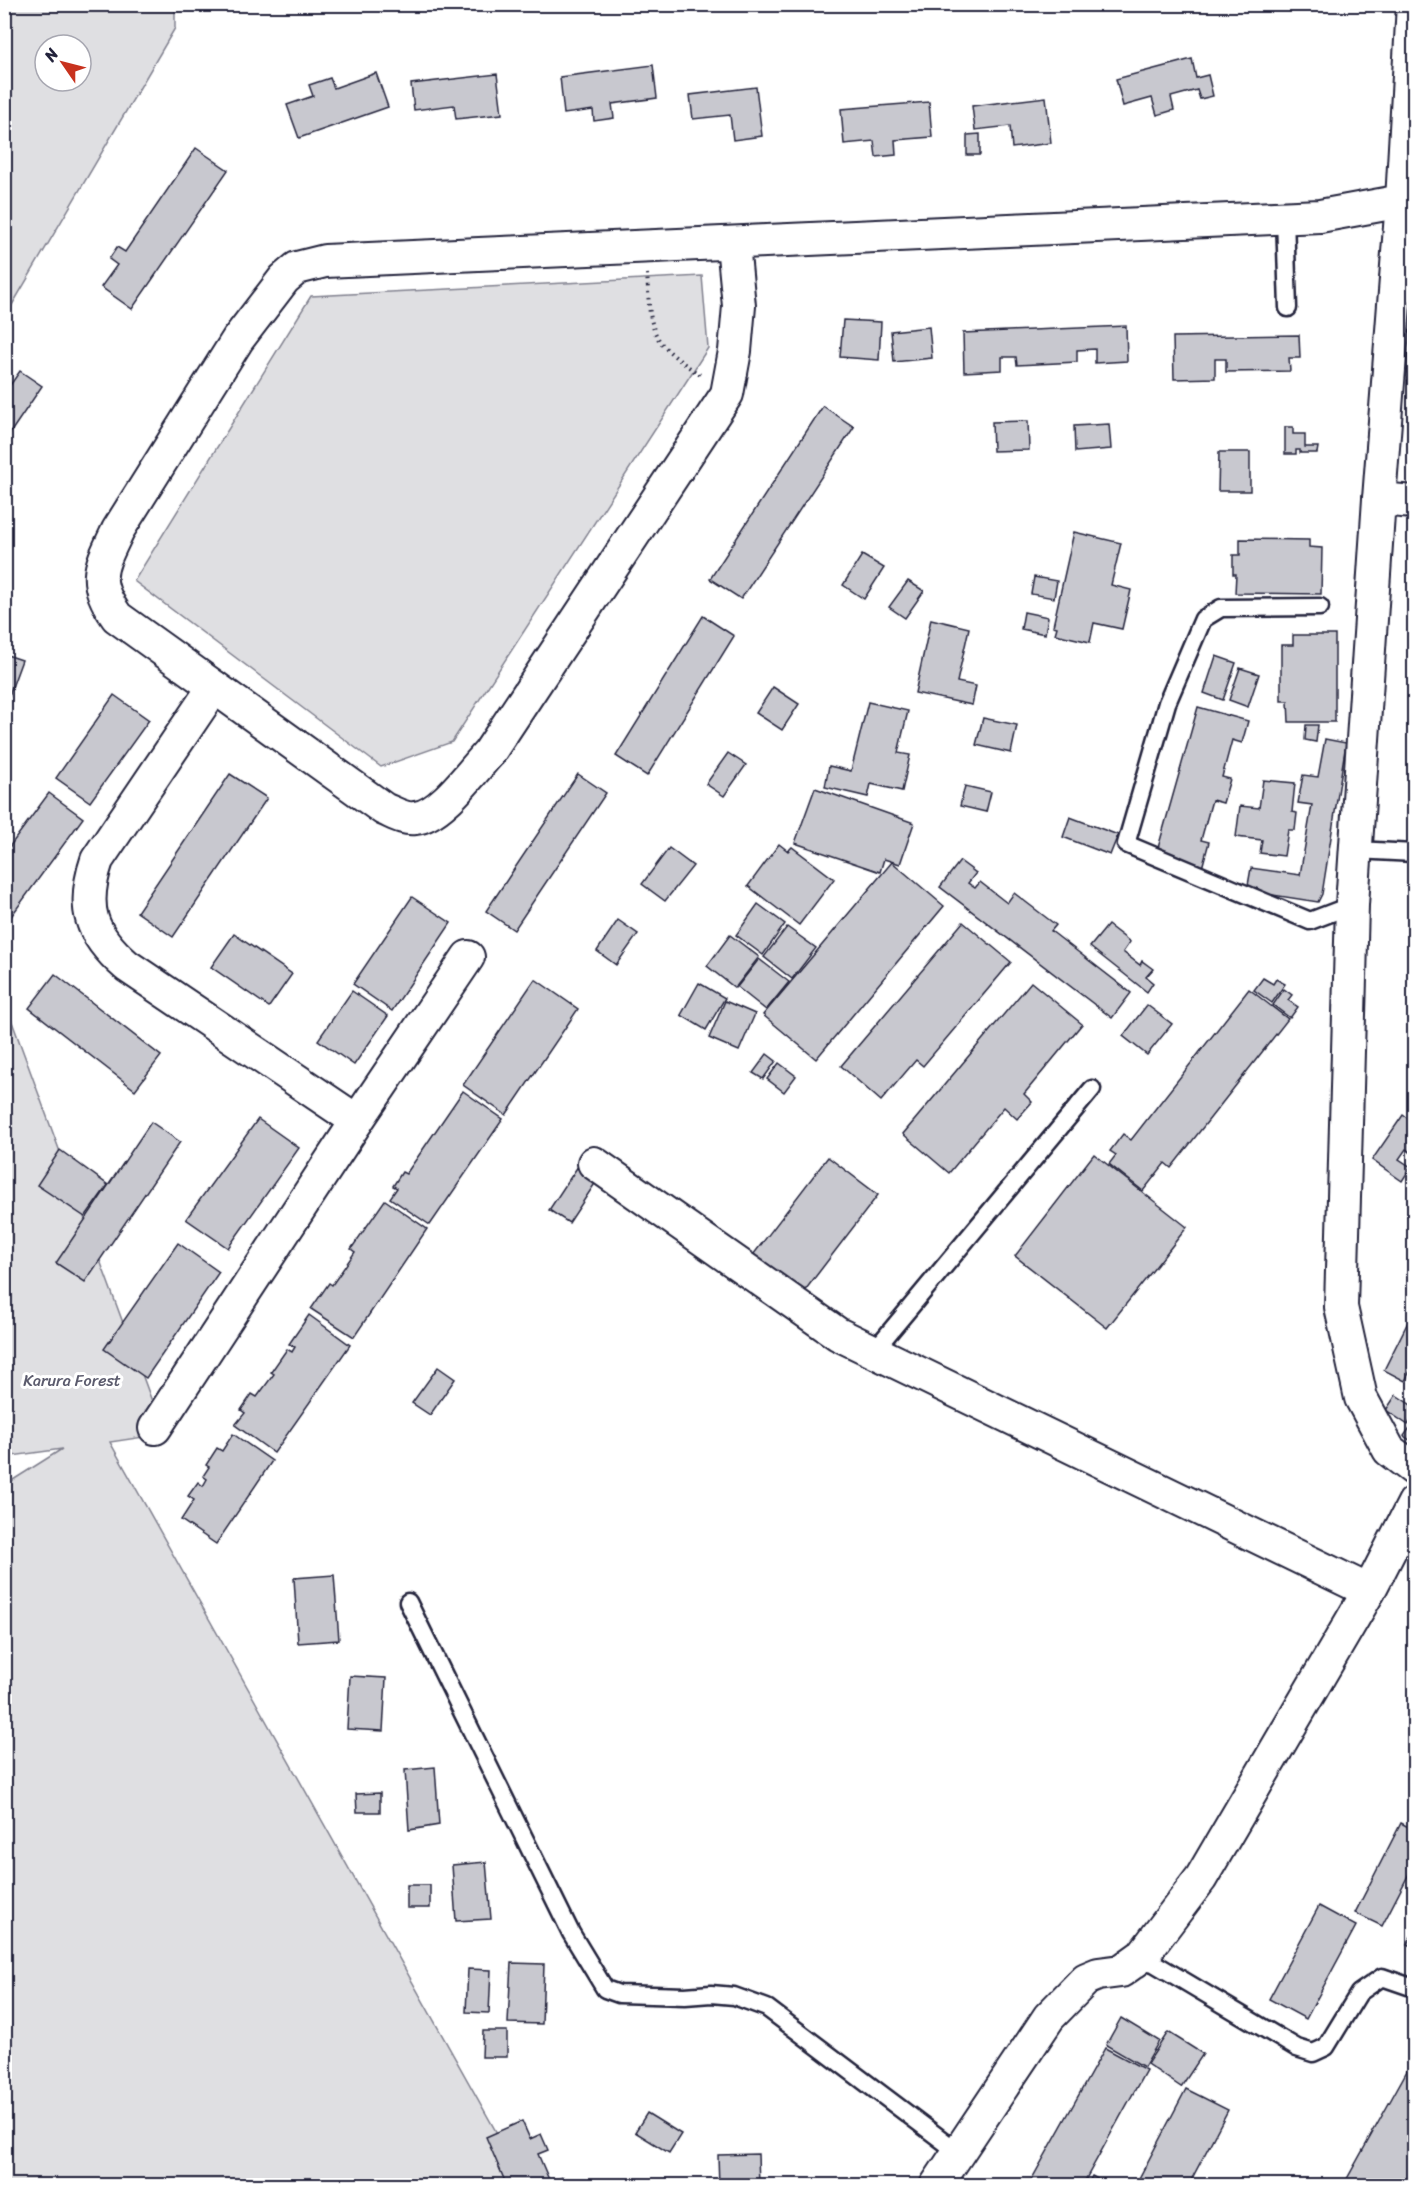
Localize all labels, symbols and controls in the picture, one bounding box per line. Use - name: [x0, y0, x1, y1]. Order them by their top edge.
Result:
- north arrow: [33, 33, 93, 93]
- text: N: [35, 41, 67, 68]
- park label: Karura Forest: [23, 1366, 121, 1395]

